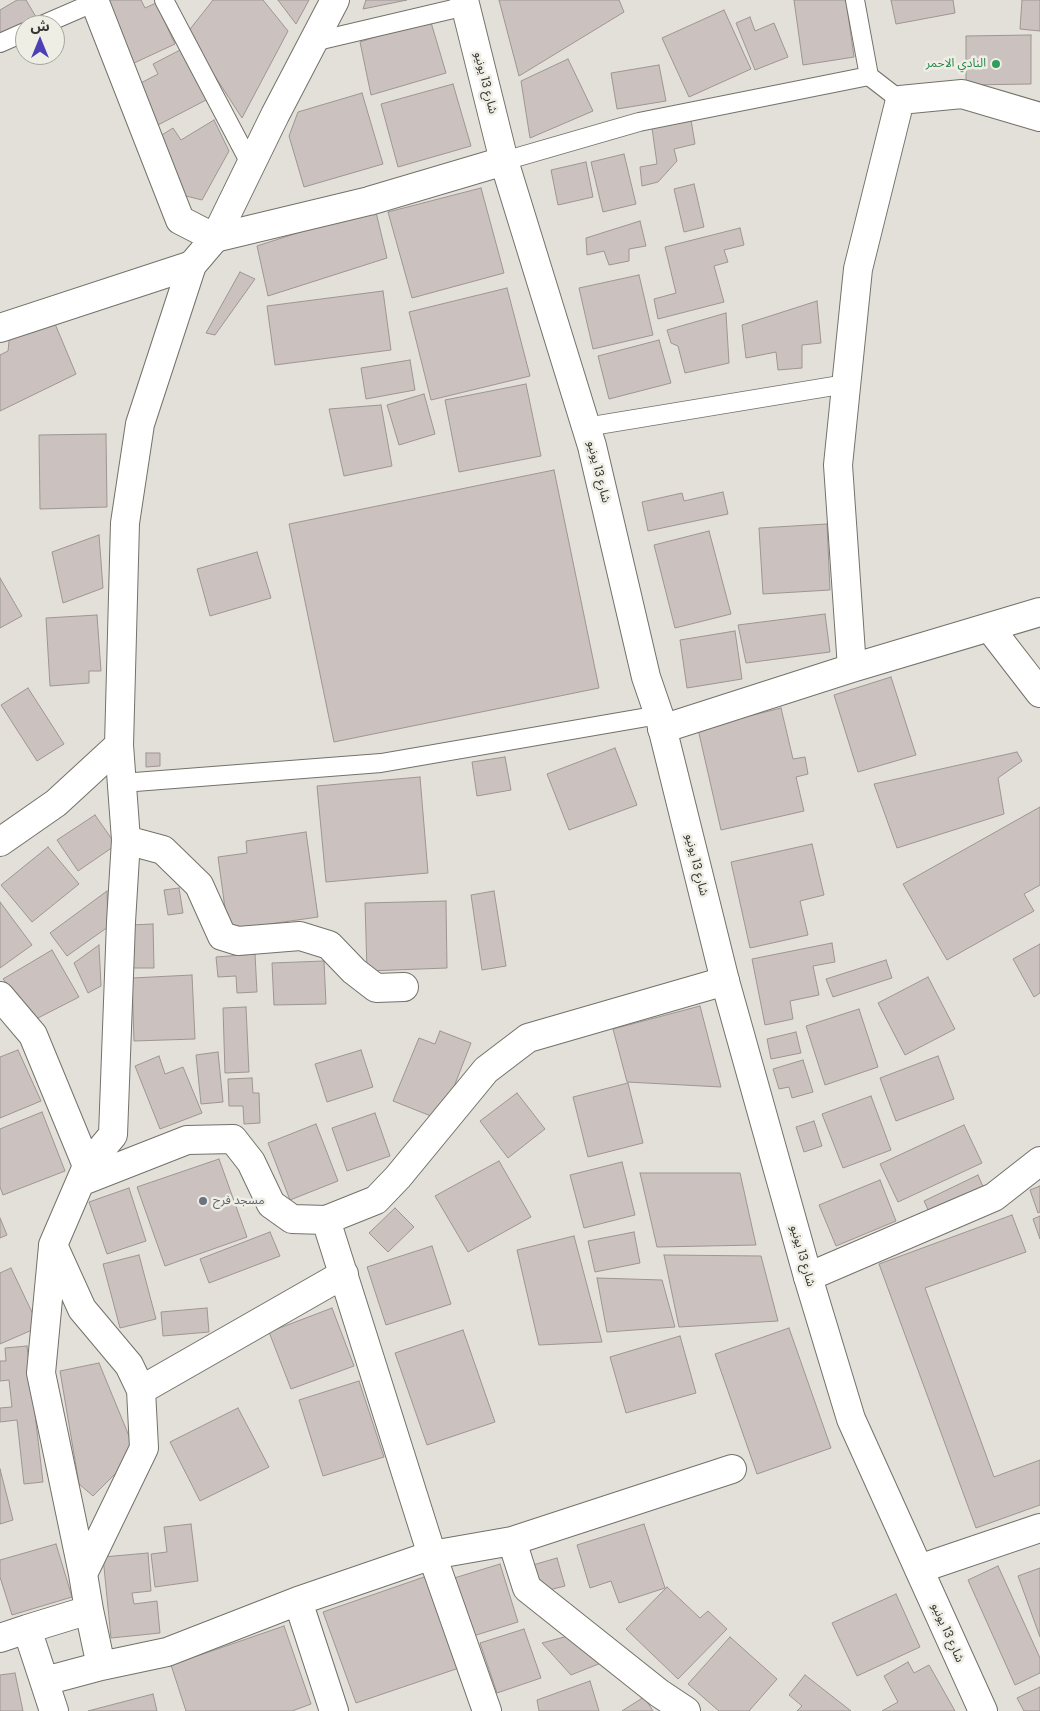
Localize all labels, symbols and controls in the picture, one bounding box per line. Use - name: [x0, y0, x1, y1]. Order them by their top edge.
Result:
- north arrow: [15, 15, 65, 65]
- text: ش: [30, 16, 50, 36]
- street label: شارع 13 يونيو: [470, 51, 500, 115]
- place label: النادي الاحمر: [926, 57, 986, 71]
- marker: النادي الاحمر: [990, 58, 1002, 70]
- street label: شارع 13 يونيو: [583, 440, 613, 504]
- street label: شارع 13 يونيو: [681, 833, 711, 897]
- place label: مسجد فرح: [213, 1194, 265, 1208]
- marker: مسجد فرح: [197, 1195, 209, 1207]
- street label: شارع 13 يونيو: [786, 1224, 818, 1288]
- street label: شارع 13 يونيو: [928, 1601, 966, 1665]

